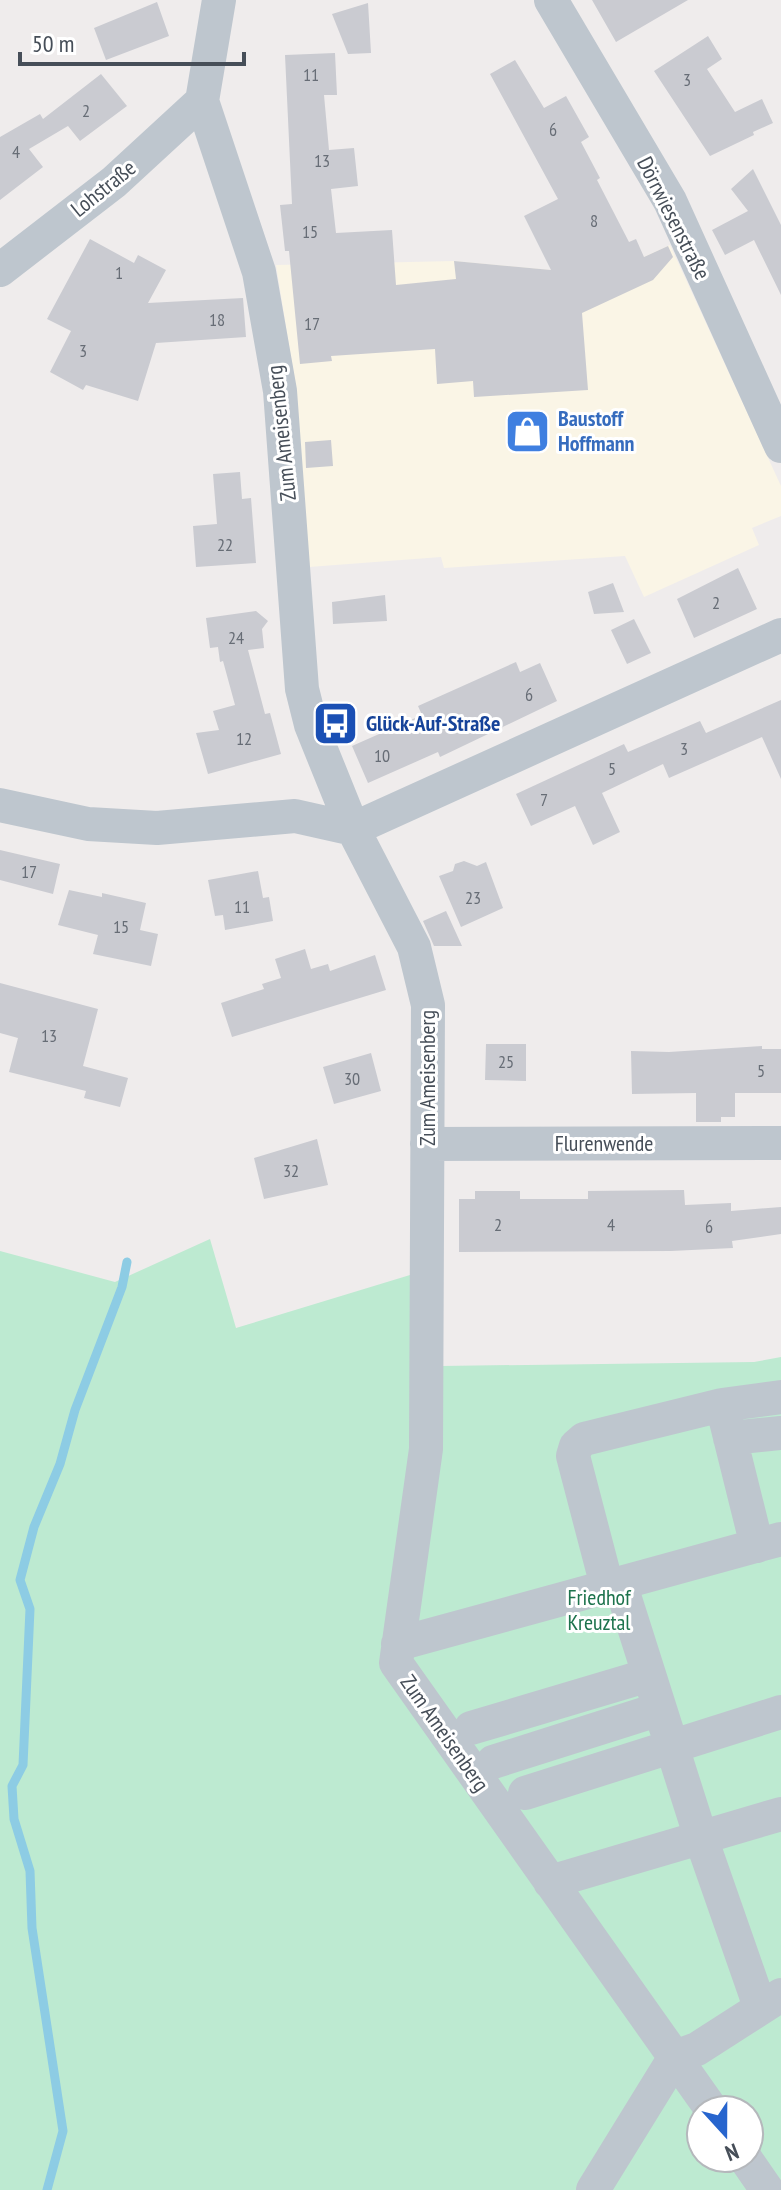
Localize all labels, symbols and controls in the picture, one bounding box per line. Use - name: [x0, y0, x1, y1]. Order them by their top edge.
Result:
- scale bar: [20, 16, 244, 66]
- text: 50 m: [32, 28, 74, 59]
- house number: 11: [303, 63, 319, 86]
- house number: 3: [683, 68, 691, 91]
- house number: 2: [82, 99, 90, 122]
- house number: 6: [549, 118, 557, 141]
- house number: 4: [12, 140, 20, 163]
- house number: 13: [314, 149, 330, 172]
- street label: Dörrwiesenstraße: [631, 152, 717, 284]
- street label: Lohstraße: [65, 153, 141, 223]
- house number: 8: [590, 209, 598, 232]
- house number: 15: [302, 220, 318, 243]
- house number: 1: [115, 261, 123, 284]
- house number: 18: [209, 308, 225, 331]
- house number: 17: [304, 312, 320, 335]
- house number: 3: [79, 339, 87, 362]
- street label: Zum Ameisenberg: [260, 364, 302, 502]
- place label: Baustoff Hoffmann: [558, 404, 635, 457]
- shop icon: Baustoff Hoffmann: [503, 407, 551, 455]
- house number: 22: [217, 533, 233, 556]
- house number: 2: [712, 591, 720, 614]
- house number: 24: [228, 626, 244, 649]
- house number: 6: [525, 683, 533, 706]
- bus stop icon: Glück-Auf-Straße: [311, 699, 359, 747]
- place label: Glück-Auf-Straße: [366, 709, 501, 737]
- house number: 12: [236, 727, 252, 750]
- house number: 3: [680, 737, 688, 760]
- house number: 10: [374, 744, 390, 767]
- house number: 5: [608, 757, 616, 780]
- house number: 7: [540, 788, 548, 811]
- house number: 17: [21, 860, 37, 883]
- house number: 23: [465, 886, 481, 909]
- house number: 11: [234, 895, 250, 918]
- house number: 15: [113, 915, 129, 938]
- street label: Zum Ameisenberg: [413, 1010, 441, 1146]
- house number: 13: [41, 1024, 57, 1047]
- house number: 25: [498, 1050, 514, 1073]
- house number: 5: [757, 1059, 765, 1082]
- house number: 30: [344, 1067, 360, 1090]
- street label: Flurenwende: [555, 1129, 653, 1157]
- house number: 32: [283, 1159, 299, 1182]
- house number: 2: [494, 1213, 502, 1236]
- house number: 4: [607, 1213, 615, 1236]
- house number: 6: [705, 1215, 713, 1238]
- park label: Friedhof Kreuztal: [567, 1583, 632, 1636]
- street label: Zum Ameisenberg: [394, 1669, 496, 1797]
- north arrow: [685, 2094, 765, 2174]
- text: N: [722, 2137, 743, 2168]

